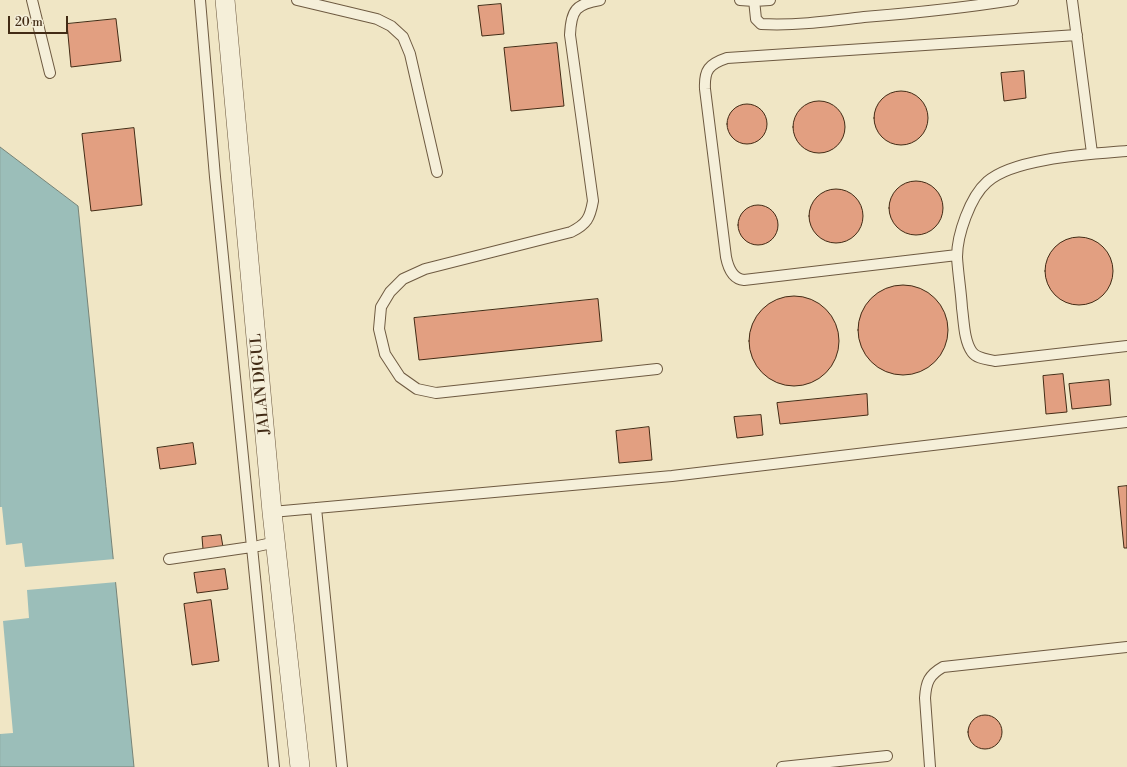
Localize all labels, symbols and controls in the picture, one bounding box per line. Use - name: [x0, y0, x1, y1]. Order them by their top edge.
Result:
- scale bar: [10, 8, 70, 34]
- text: 20 m: [15, 15, 43, 30]
- street label: JALAN DIGUL: [248, 333, 274, 435]

